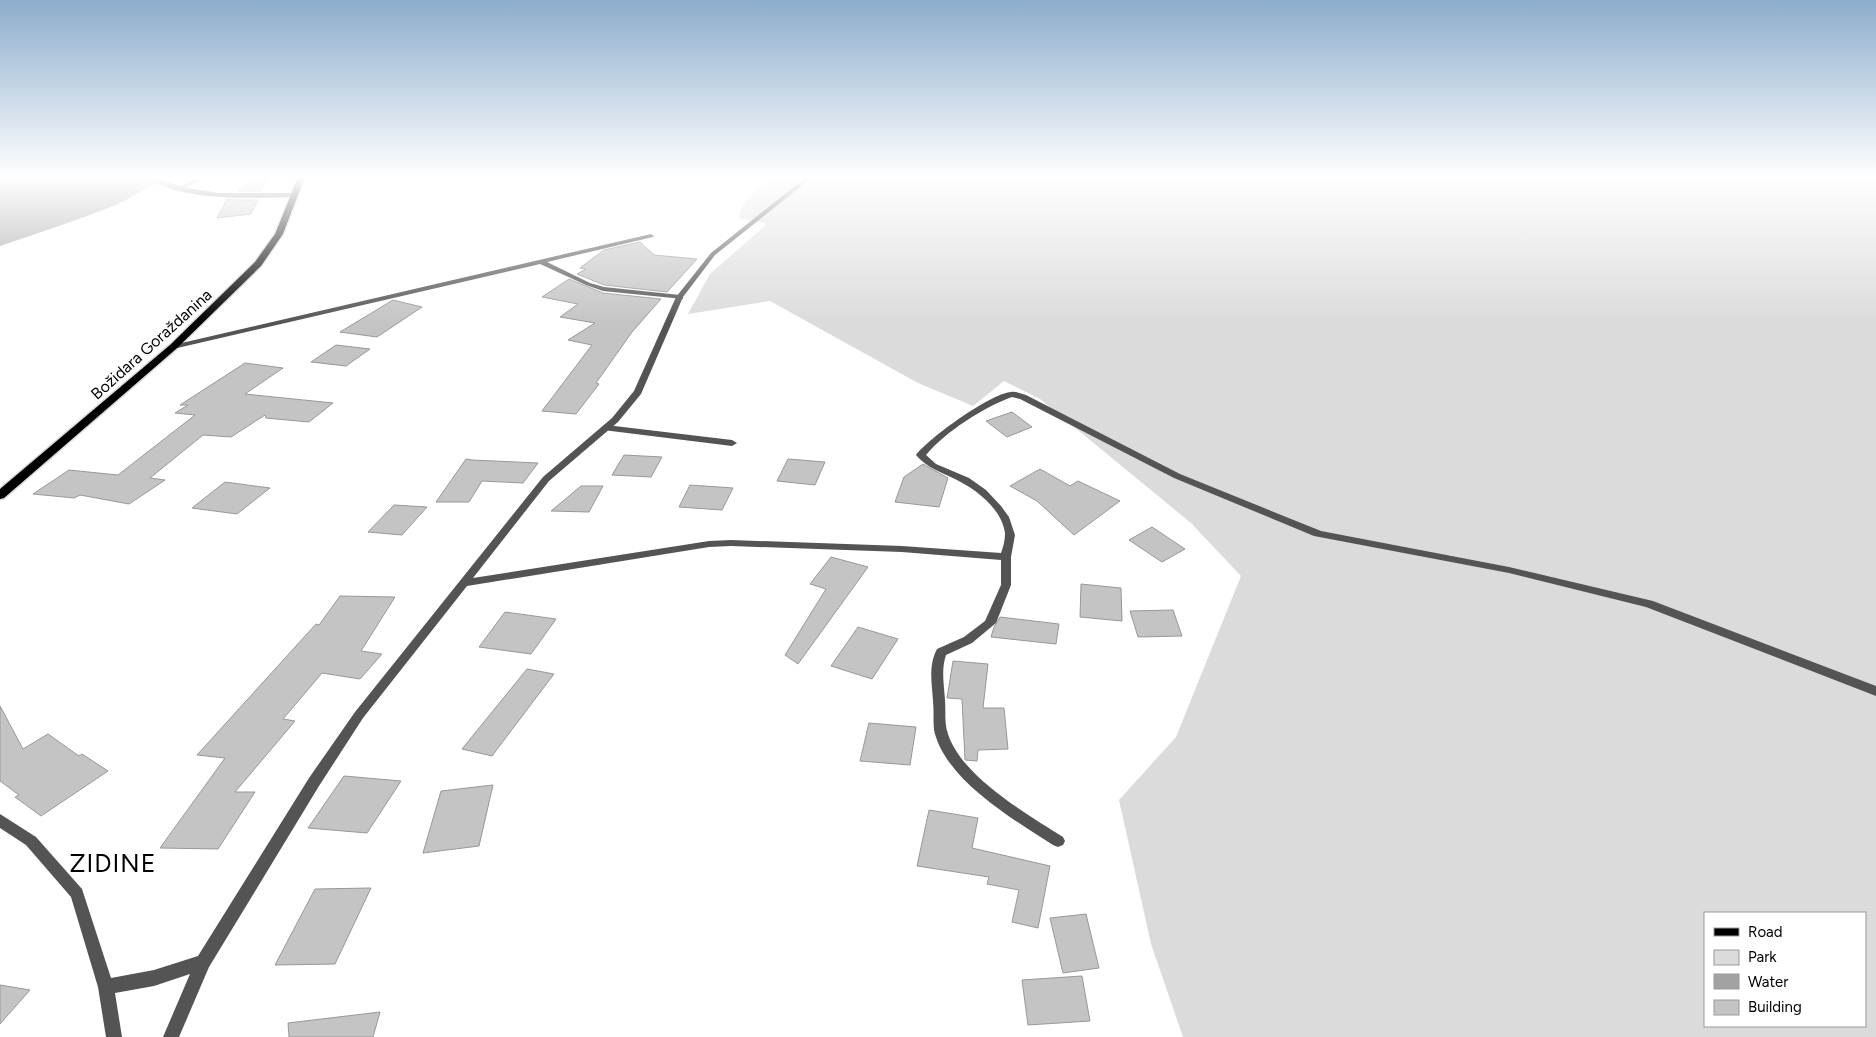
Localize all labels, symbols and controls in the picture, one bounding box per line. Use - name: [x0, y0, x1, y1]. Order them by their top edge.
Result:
- street label: Božidara Goraždanina: [87, 285, 216, 404]
- district label: ZIDINE: [70, 848, 156, 878]
- legend: [1704, 912, 1866, 1027]
- text: Road: [1748, 923, 1783, 941]
- text: Park: [1748, 948, 1777, 966]
- text: Water: [1748, 973, 1788, 991]
- text: Building: [1748, 998, 1802, 1016]

